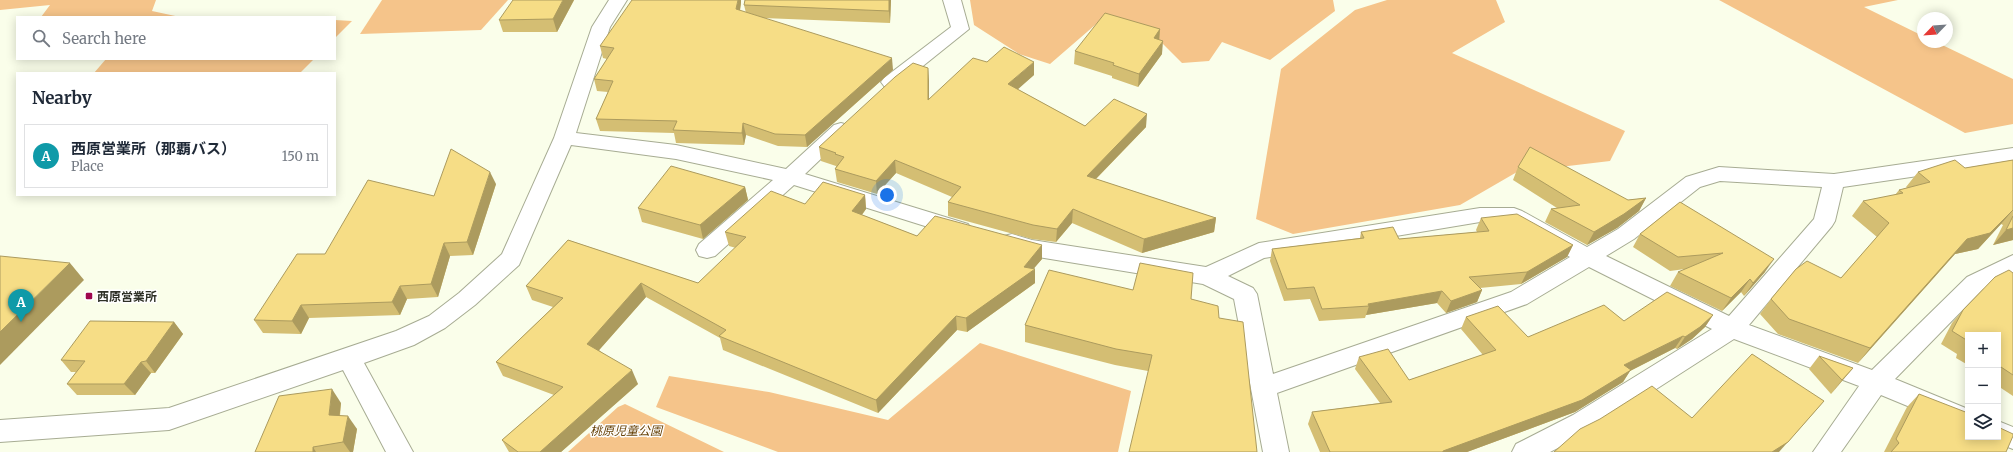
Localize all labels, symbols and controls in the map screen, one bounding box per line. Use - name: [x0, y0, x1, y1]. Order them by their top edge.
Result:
- north arrow: [1917, 12, 1953, 48]
- search box: [16, 16, 336, 60]
- icon: search: [30, 27, 52, 49]
- text: Search here: [62, 29, 146, 48]
- text: Nearby: [32, 87, 92, 109]
- text: 西原営業所（那覇バス）: [71, 139, 236, 158]
- text: A: [41, 148, 51, 165]
- text: 150 m: [282, 148, 319, 165]
- text: Place: [71, 158, 104, 175]
- your location: [877, 185, 897, 205]
- pin: A: [8, 289, 34, 322]
- place label: 西原営業所: [97, 289, 157, 304]
- marker: 西原営業所: [84, 291, 94, 301]
- map controls: [1965, 332, 2001, 440]
- button: +: [1965, 332, 2001, 368]
- button: −: [1965, 368, 2001, 404]
- button: layers: [1965, 404, 2001, 440]
- park label: 桃原児童公園: [590, 423, 664, 438]

